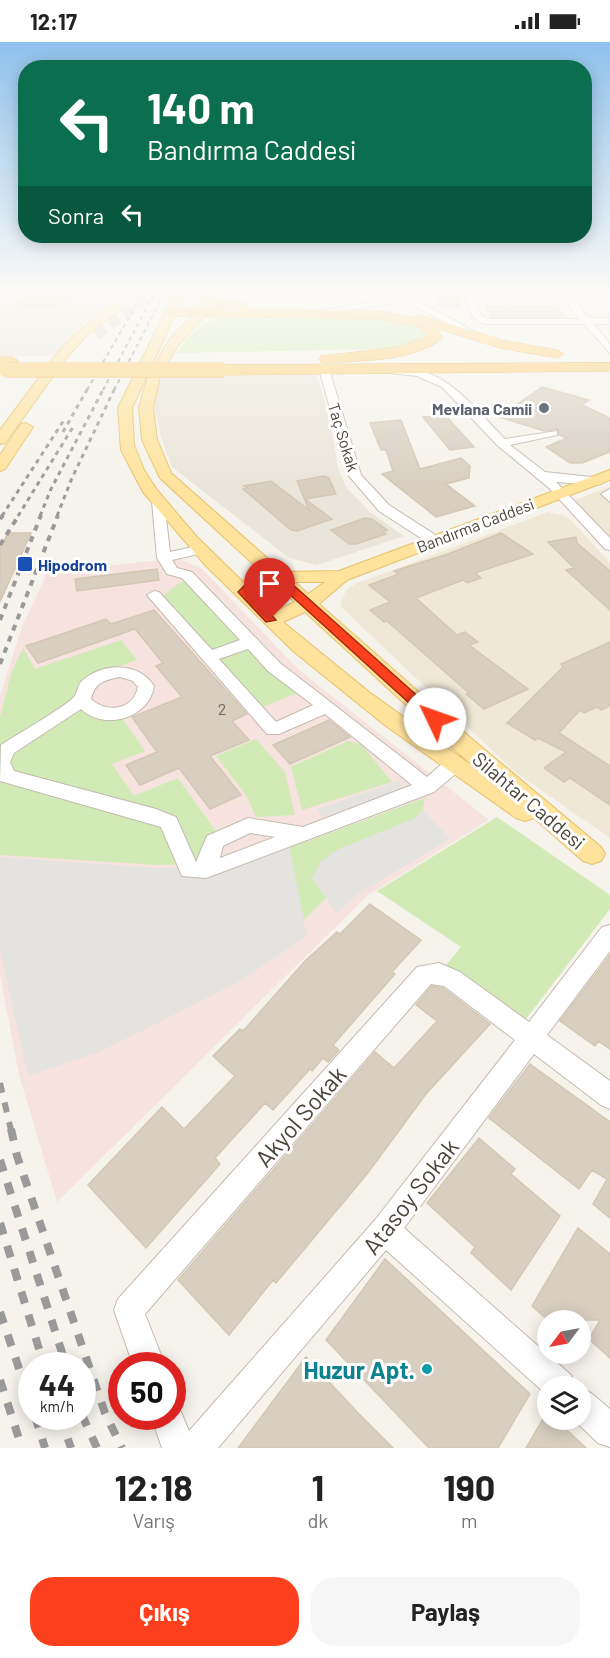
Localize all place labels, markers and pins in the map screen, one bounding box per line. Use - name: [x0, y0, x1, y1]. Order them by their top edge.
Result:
- place label: Mevlana Camii: [432, 399, 532, 418]
- marker: Mevlana Camii: [537, 401, 551, 415]
- marker: Hipodrom: [16, 555, 34, 573]
- place label: Hipodrom: [38, 555, 107, 574]
- pin: [244, 558, 295, 620]
- place label: Huzur Apt.: [303, 1355, 415, 1384]
- marker: Huzur Apt.: [420, 1362, 434, 1376]

